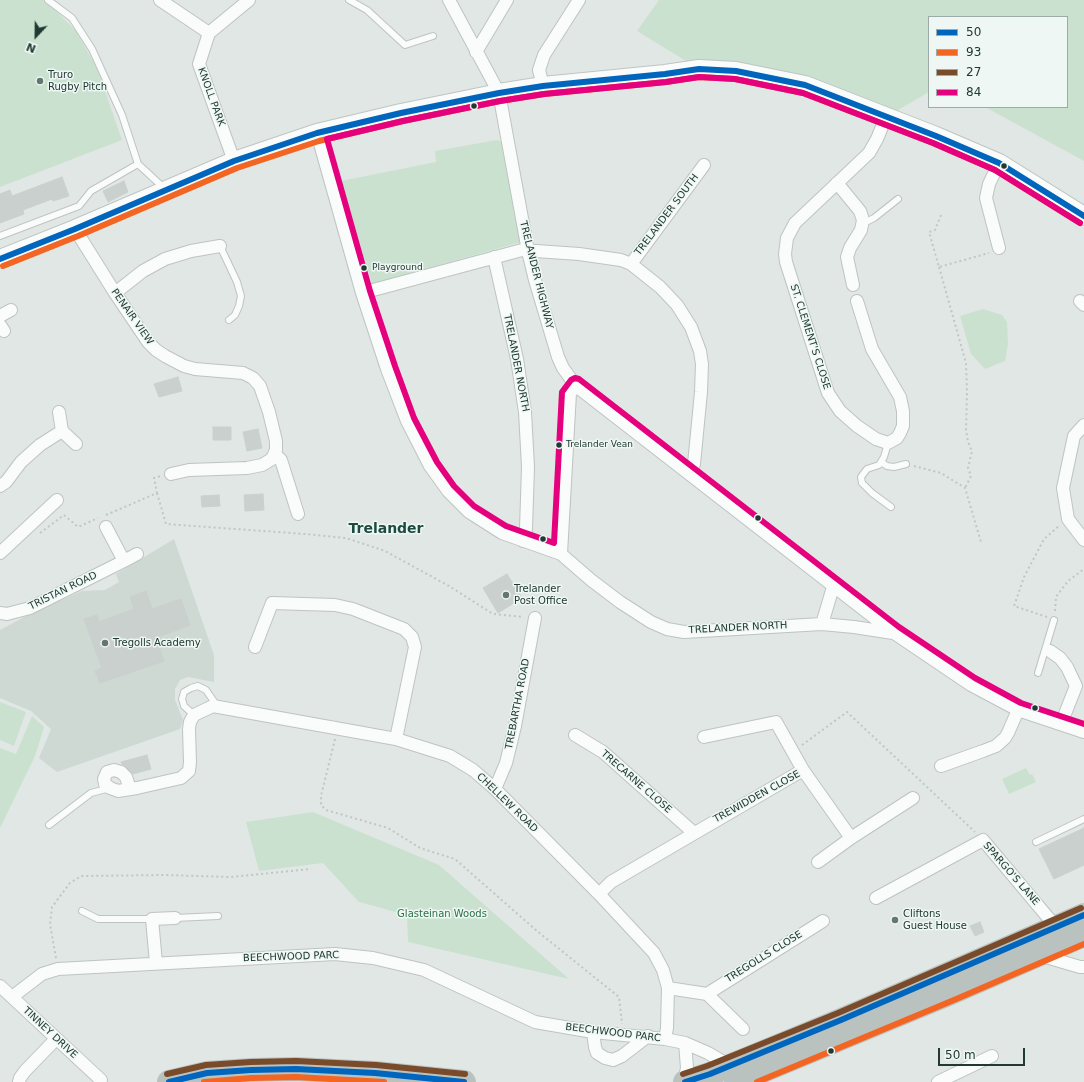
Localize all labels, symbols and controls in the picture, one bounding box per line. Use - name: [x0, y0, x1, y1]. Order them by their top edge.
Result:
- north arrow: [16, 16, 56, 56]
- legend: [928, 16, 1068, 108]
- text: 50: [966, 25, 981, 39]
- text: N: [25, 40, 38, 55]
- text: 93: [966, 45, 981, 59]
- text: 27: [966, 65, 981, 79]
- street label: KNOLL PARK: [195, 66, 227, 128]
- place label: Truro Rugby Pitch: [48, 69, 107, 92]
- marker: Truro Rugby Pitch: [35, 76, 45, 86]
- text: 84: [966, 85, 981, 99]
- unlabelled marker: [469, 101, 479, 111]
- unlabelled marker: [999, 161, 1009, 171]
- street label: TRELANDER SOUTH: [632, 172, 702, 258]
- street label: TRELANDER HIGHWAY: [517, 220, 555, 330]
- marker: Playground: [359, 263, 369, 273]
- place label: Playground: [372, 263, 423, 273]
- street label: ST. CLEMENT'S CLOSE: [787, 283, 833, 391]
- street label: PENAIR VIEW: [108, 287, 156, 347]
- street label: TRELANDER NORTH: [501, 313, 531, 413]
- marker: Trelander Vean: [554, 440, 564, 450]
- place label: Trelander Vean: [566, 440, 633, 450]
- unlabelled marker: [753, 513, 763, 523]
- district label: Trelander: [348, 521, 424, 537]
- unlabelled marker: [538, 534, 548, 544]
- street label: TRISTAN ROAD: [27, 569, 99, 613]
- place label: Trelander Post Office: [514, 583, 567, 606]
- marker: Trelander Post Office: [501, 590, 511, 600]
- street label: TRELANDER NORTH: [688, 619, 788, 637]
- place label: Tregolls Academy: [113, 637, 201, 649]
- marker: Tregolls Academy: [100, 638, 110, 648]
- street label: TREBARTHA ROAD: [503, 658, 533, 750]
- unlabelled marker: [1030, 703, 1040, 713]
- street label: TRECARNE CLOSE: [598, 748, 674, 816]
- street label: TREWIDDEN CLOSE: [712, 768, 802, 826]
- street label: CHELLEW ROAD: [474, 771, 540, 835]
- street label: SPARGO'S LANE: [980, 840, 1042, 908]
- park label: Glasteinan Woods: [397, 908, 487, 920]
- place label: Cliftons Guest House: [903, 908, 967, 932]
- marker: Cliftons Guest House: [890, 915, 900, 925]
- street label: TREGOLLS CLOSE: [723, 928, 805, 986]
- street label: BEECHWOOD PARC: [243, 949, 339, 965]
- street label: TINNEY DRIVE: [20, 1005, 80, 1061]
- street label: BEECHWOOD PARC: [565, 1021, 661, 1045]
- scale bar: [940, 1040, 1027, 1066]
- unlabelled marker: [826, 1046, 836, 1056]
- text: 50 m: [945, 1048, 976, 1062]

